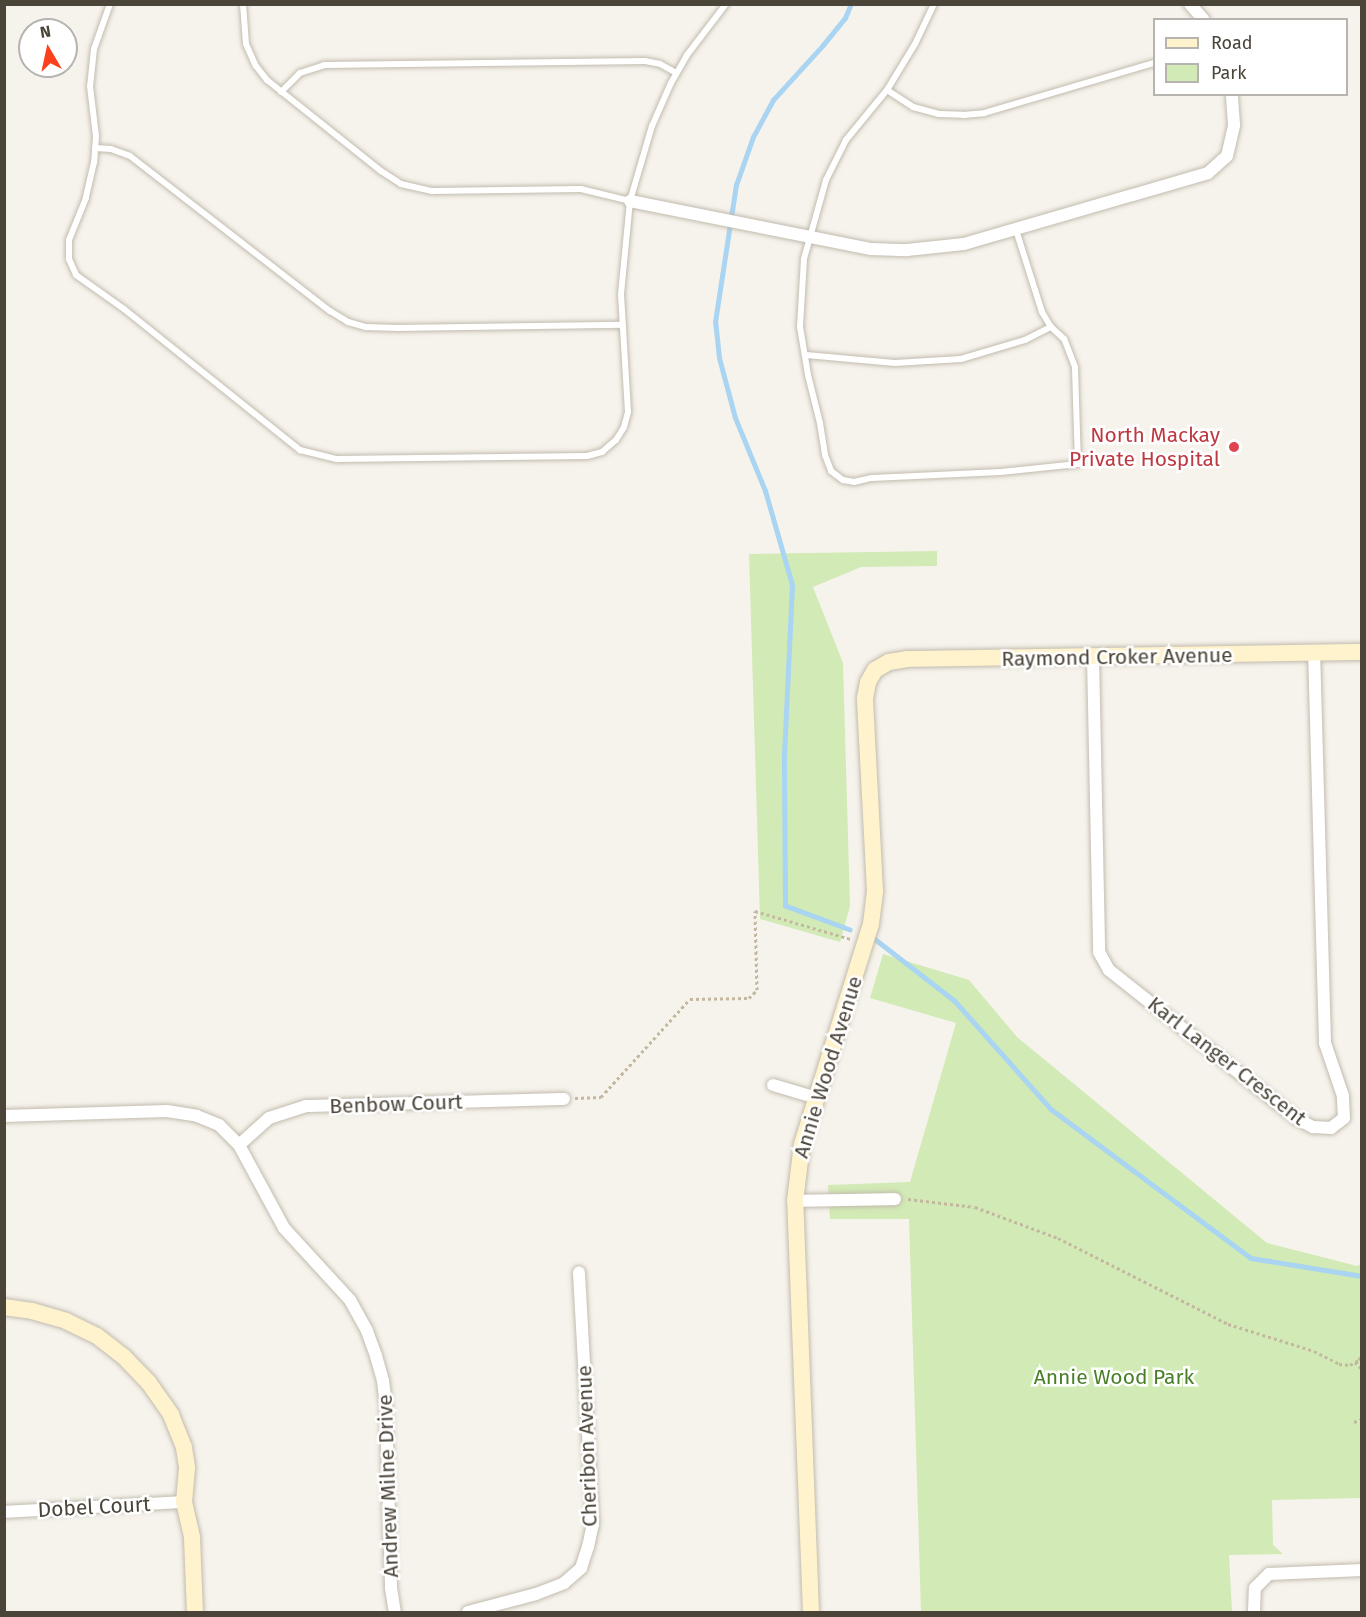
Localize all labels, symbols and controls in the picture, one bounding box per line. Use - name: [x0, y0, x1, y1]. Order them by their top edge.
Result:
- north arrow: [18, 18, 78, 78]
- legend: [1153, 18, 1348, 96]
- text: N: [39, 21, 52, 42]
- text: Road: [1211, 32, 1253, 54]
- text: Park: [1211, 62, 1246, 84]
- place label: North Mackay Private Hospital: [1069, 422, 1220, 472]
- marker: North Mackay Private Hospital: [1225, 438, 1243, 456]
- street label: Raymond Croker Avenue: [1001, 642, 1233, 672]
- street label: Annie Wood Avenue: [788, 973, 868, 1161]
- street label: Karl Langer Crescent: [1143, 991, 1311, 1131]
- street label: Benbow Court: [329, 1089, 463, 1119]
- park label: Annie Wood Park: [1034, 1364, 1194, 1390]
- street label: Cheribon Avenue: [572, 1365, 602, 1527]
- street label: Andrew Milne Drive: [372, 1394, 404, 1578]
- street label: Dobel Court: [37, 1491, 151, 1523]

